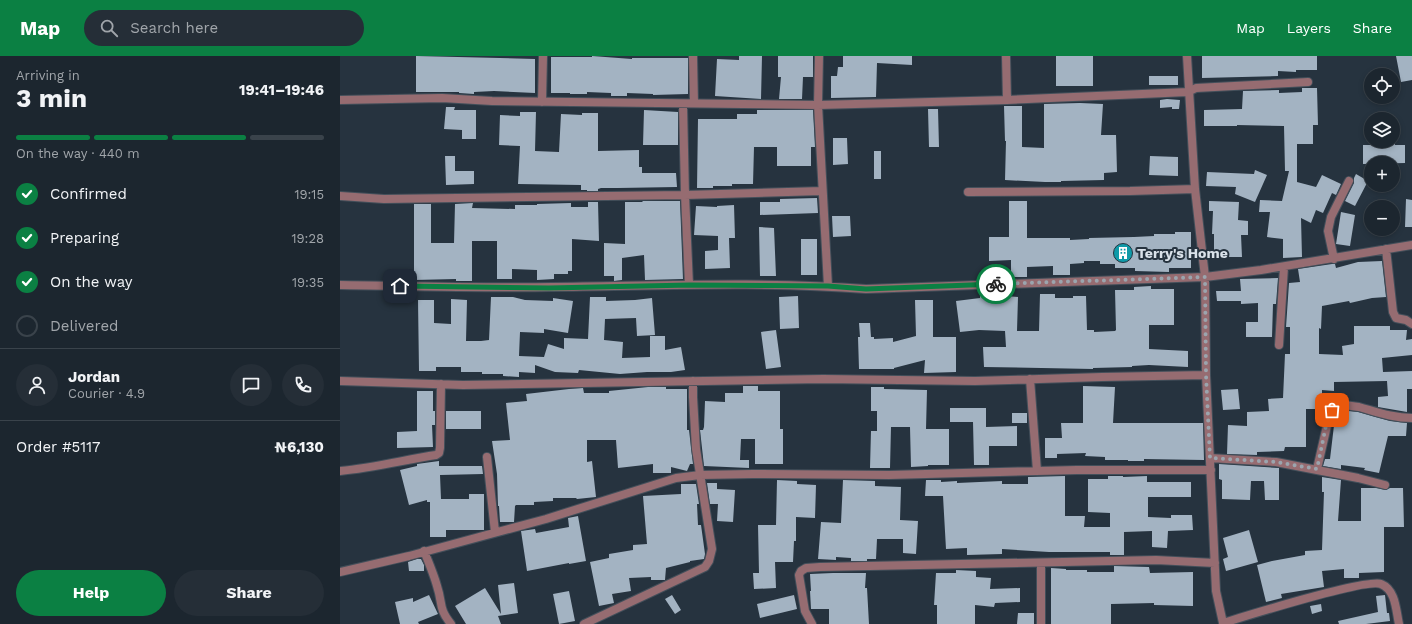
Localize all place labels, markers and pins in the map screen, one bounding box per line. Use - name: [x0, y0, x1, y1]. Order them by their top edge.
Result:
- building icon: Terry's Home: [1112, 242, 1134, 264]
- place label: Terry's Home: [1137, 245, 1228, 261]
- pin: [383, 269, 417, 303]
- pin: [1315, 393, 1349, 427]

